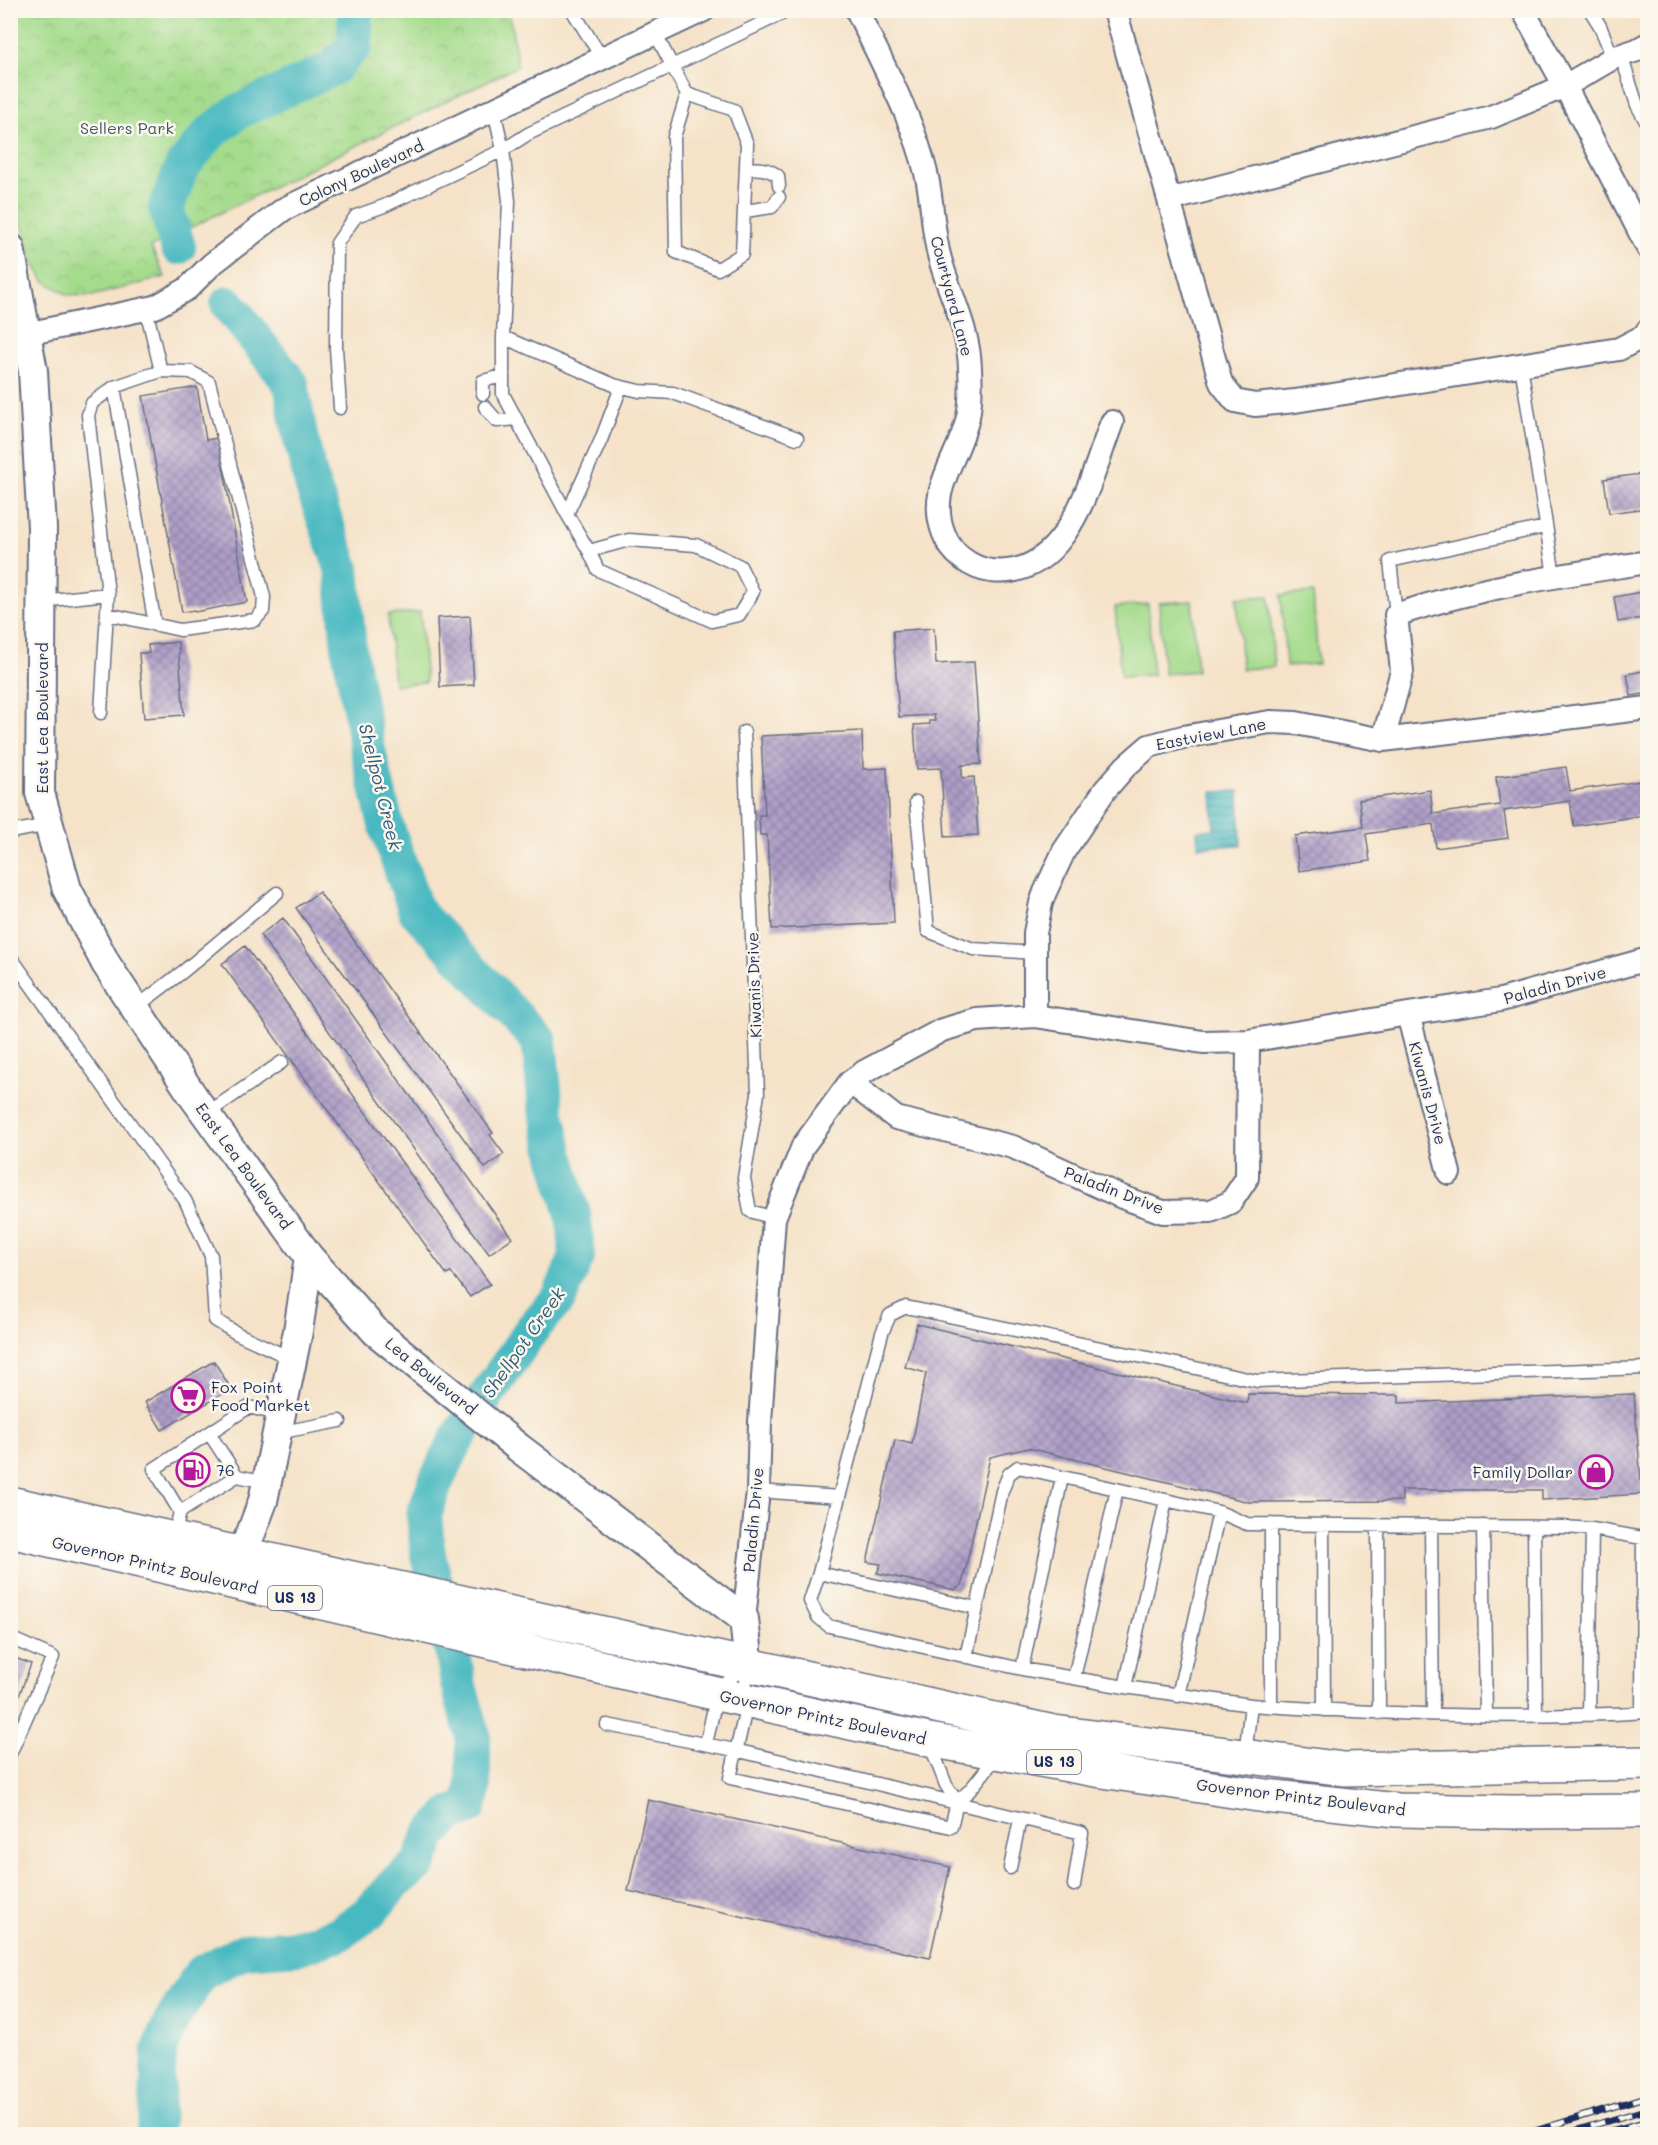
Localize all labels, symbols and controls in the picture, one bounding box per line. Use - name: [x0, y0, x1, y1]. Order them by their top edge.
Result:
- park label: Sellers Park: [80, 117, 174, 138]
- street label: Colony Boulevard: [295, 134, 427, 211]
- street label: Courtyard Lane: [926, 233, 979, 358]
- street label: East Lea Boulevard: [31, 642, 52, 794]
- street label: Eastview Lane: [1154, 713, 1268, 754]
- water label: Shellpot Creek: [354, 721, 408, 853]
- street label: Kiwanis Drive: [741, 932, 766, 1038]
- street label: Paladin Drive: [1501, 961, 1608, 1008]
- street label: Kiwanis Drive: [1405, 1039, 1452, 1147]
- street label: East Lea Boulevard: [191, 1098, 297, 1233]
- street label: Paladin Drive: [1061, 1161, 1167, 1218]
- water label: Shellpot Creek: [476, 1282, 570, 1402]
- street label: Lea Boulevard: [381, 1332, 481, 1419]
- place label: Fox Point Food Market: [211, 1376, 310, 1415]
- supermarket icon: Fox Point Food Market: [170, 1378, 206, 1414]
- fuel station icon: 76: [175, 1452, 211, 1488]
- shop icon: Family Dollar: [1578, 1454, 1614, 1490]
- place label: 76: [216, 1459, 235, 1480]
- place label: Family Dollar: [1472, 1461, 1573, 1482]
- street label: Paladin Drive: [737, 1467, 768, 1573]
- street label: Governor Printz Boulevard: [50, 1531, 260, 1598]
- road number: US 13: [268, 1586, 322, 1610]
- street label: Governor Printz Boulevard: [718, 1684, 928, 1749]
- road number: US 13: [1027, 1750, 1081, 1774]
- street label: Governor Printz Boulevard: [1195, 1773, 1407, 1820]

